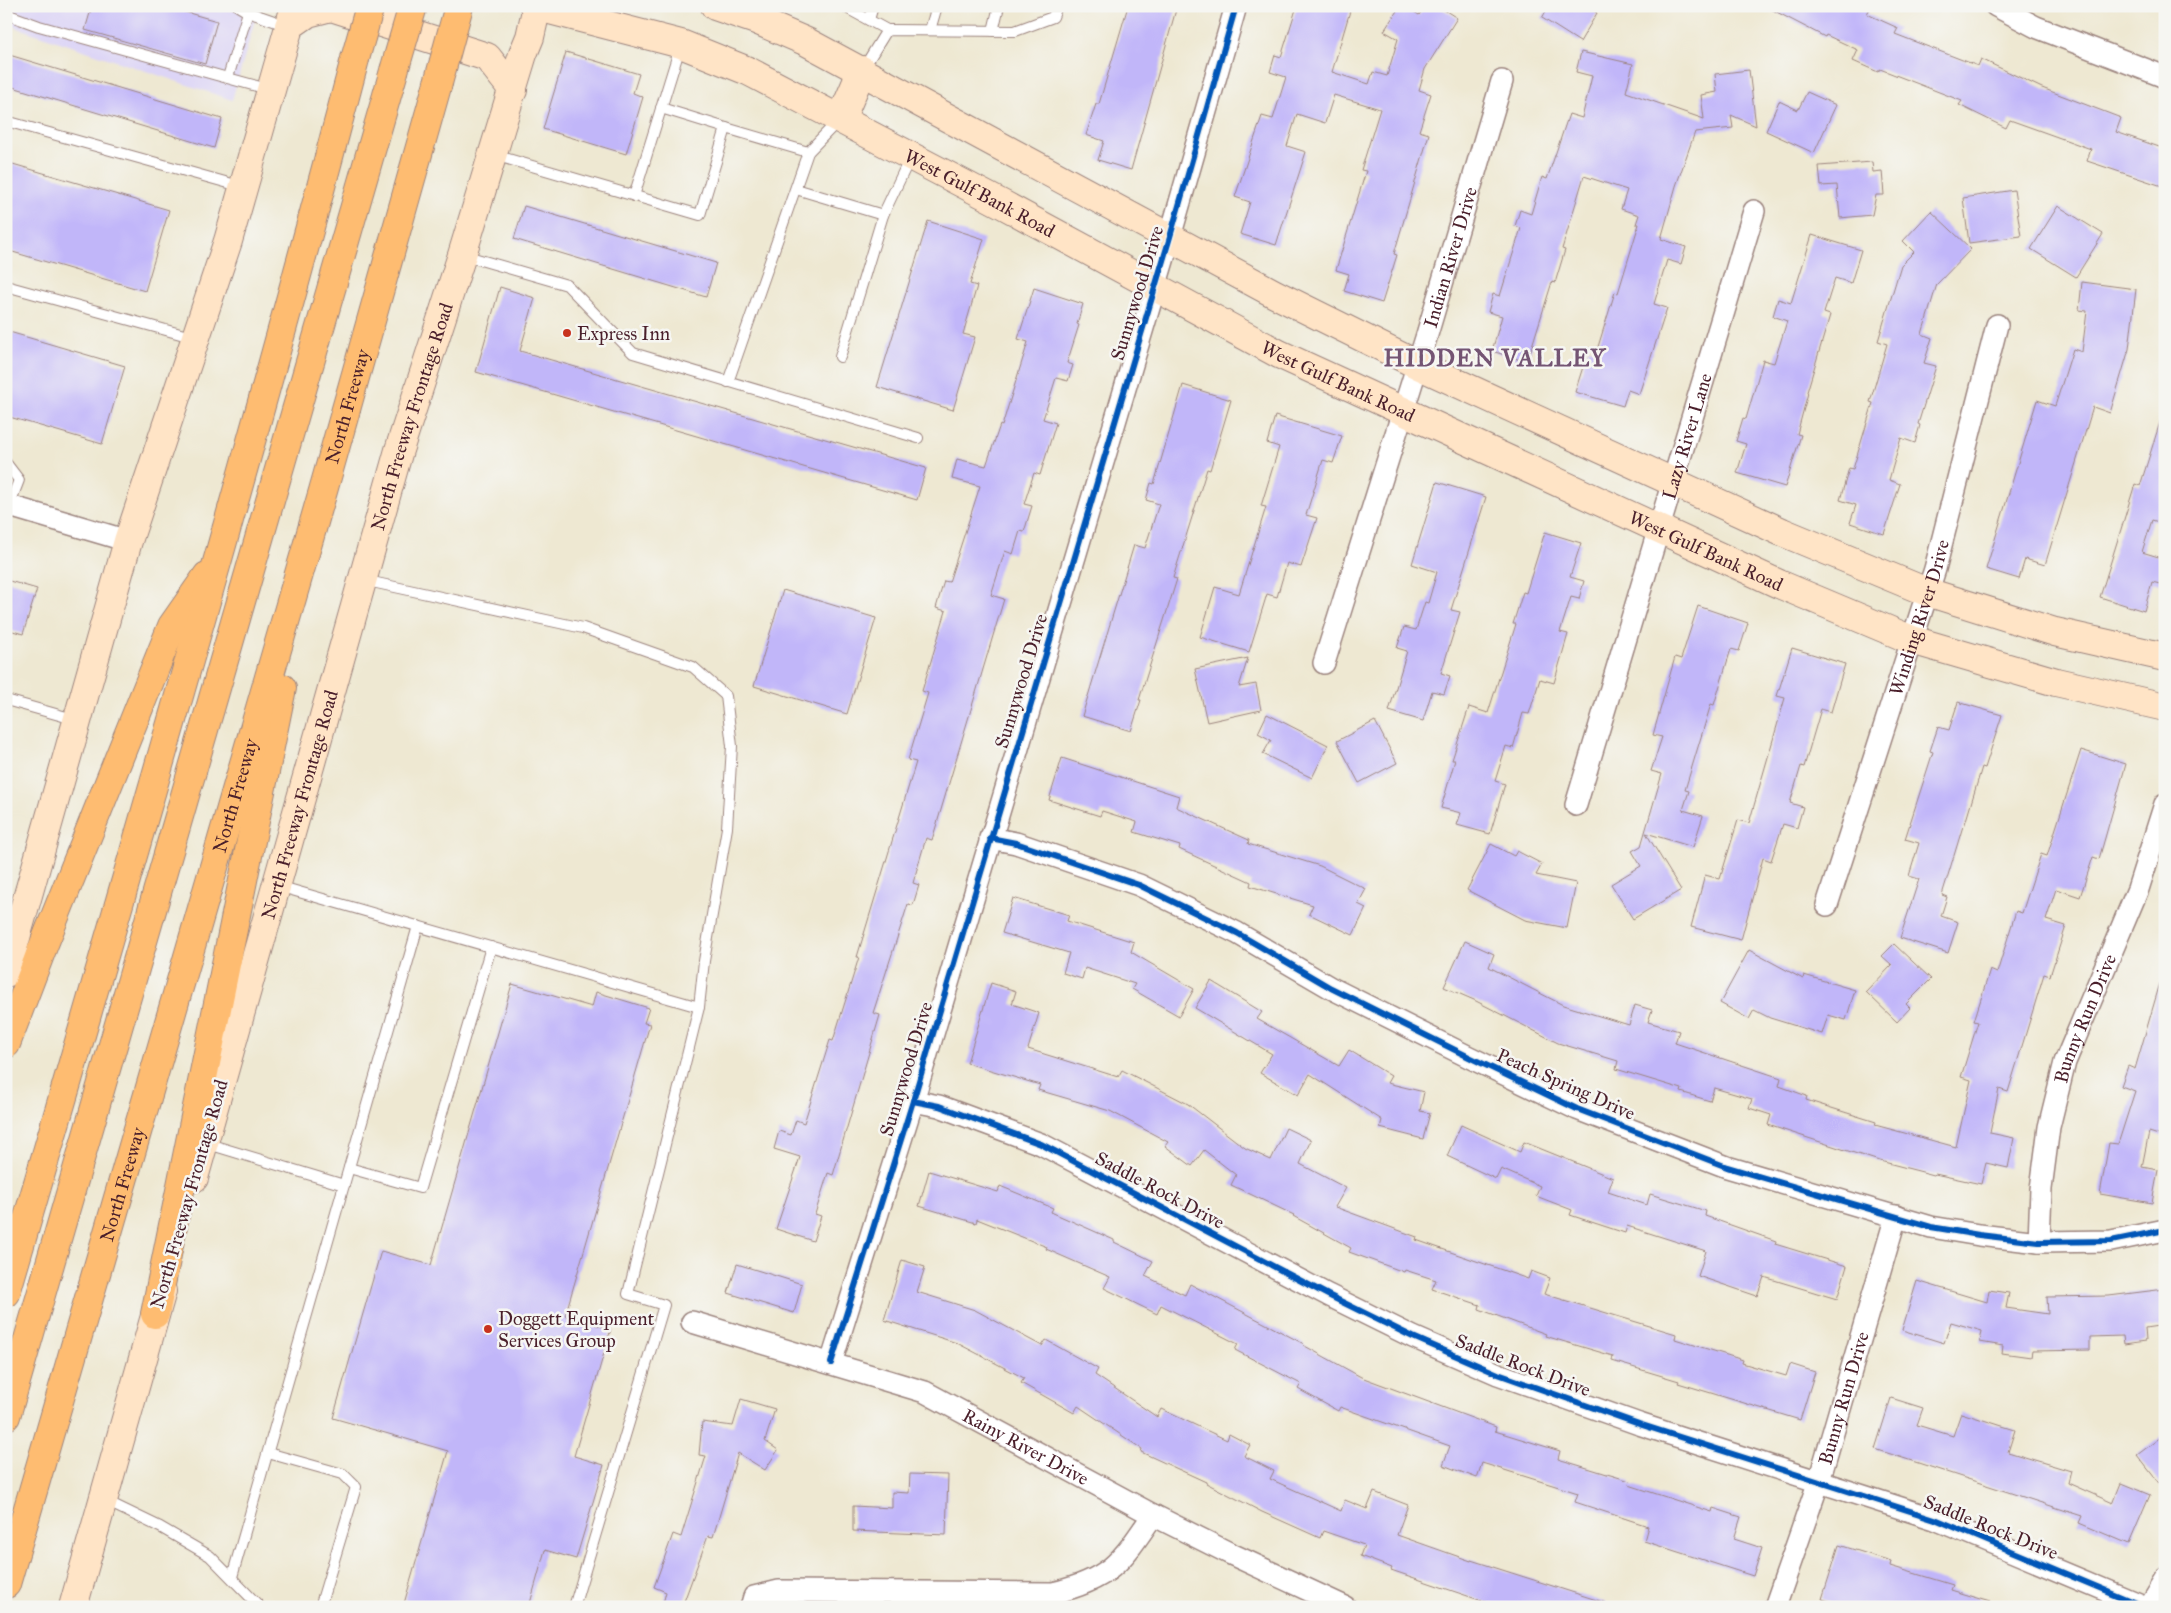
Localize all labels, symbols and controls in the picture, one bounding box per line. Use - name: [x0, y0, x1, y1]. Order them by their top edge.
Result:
- street label: West Gulf Bank Road: [901, 144, 1059, 242]
- street label: Indian River Drive: [1418, 184, 1482, 330]
- street label: Sunnywood Drive: [1106, 223, 1168, 363]
- street label: North Freeway Frontage Road: [365, 299, 458, 533]
- place label: Express Inn: [577, 322, 670, 345]
- marker: Express Inn: [561, 327, 573, 339]
- street label: West Gulf Bank Road: [1257, 335, 1419, 427]
- district label: HIDDEN VALLEY: [1383, 343, 1607, 373]
- street label: North Freeway: [320, 345, 374, 466]
- street label: Lazy River Lane: [1657, 370, 1716, 502]
- street label: West Gulf Bank Road: [1626, 505, 1787, 596]
- street label: Winding River Drive: [1884, 537, 1954, 698]
- street label: Sunnywood Drive: [990, 611, 1052, 751]
- street label: North Freeway Frontage Road: [256, 687, 342, 922]
- street label: North Freeway: [207, 735, 262, 855]
- street label: Bunny Run Drive: [2049, 950, 2121, 1085]
- street label: Sunnywood Drive: [875, 999, 937, 1139]
- street label: Peach Spring Drive: [1493, 1043, 1639, 1126]
- street label: North Freeway Frontage Road: [145, 1077, 234, 1311]
- street label: North Freeway: [94, 1124, 150, 1244]
- street label: Saddle Rock Drive: [1092, 1146, 1229, 1234]
- place label: Doggett Equipment Services Group: [498, 1307, 654, 1352]
- marker: Doggett Equipment Services Group: [482, 1323, 494, 1335]
- street label: Saddle Rock Drive: [1452, 1329, 1594, 1401]
- street label: Bunny Run Drive: [1813, 1329, 1873, 1467]
- street label: Rainy River Drive: [959, 1403, 1093, 1490]
- street label: Saddle Rock Drive: [1920, 1490, 2062, 1564]

